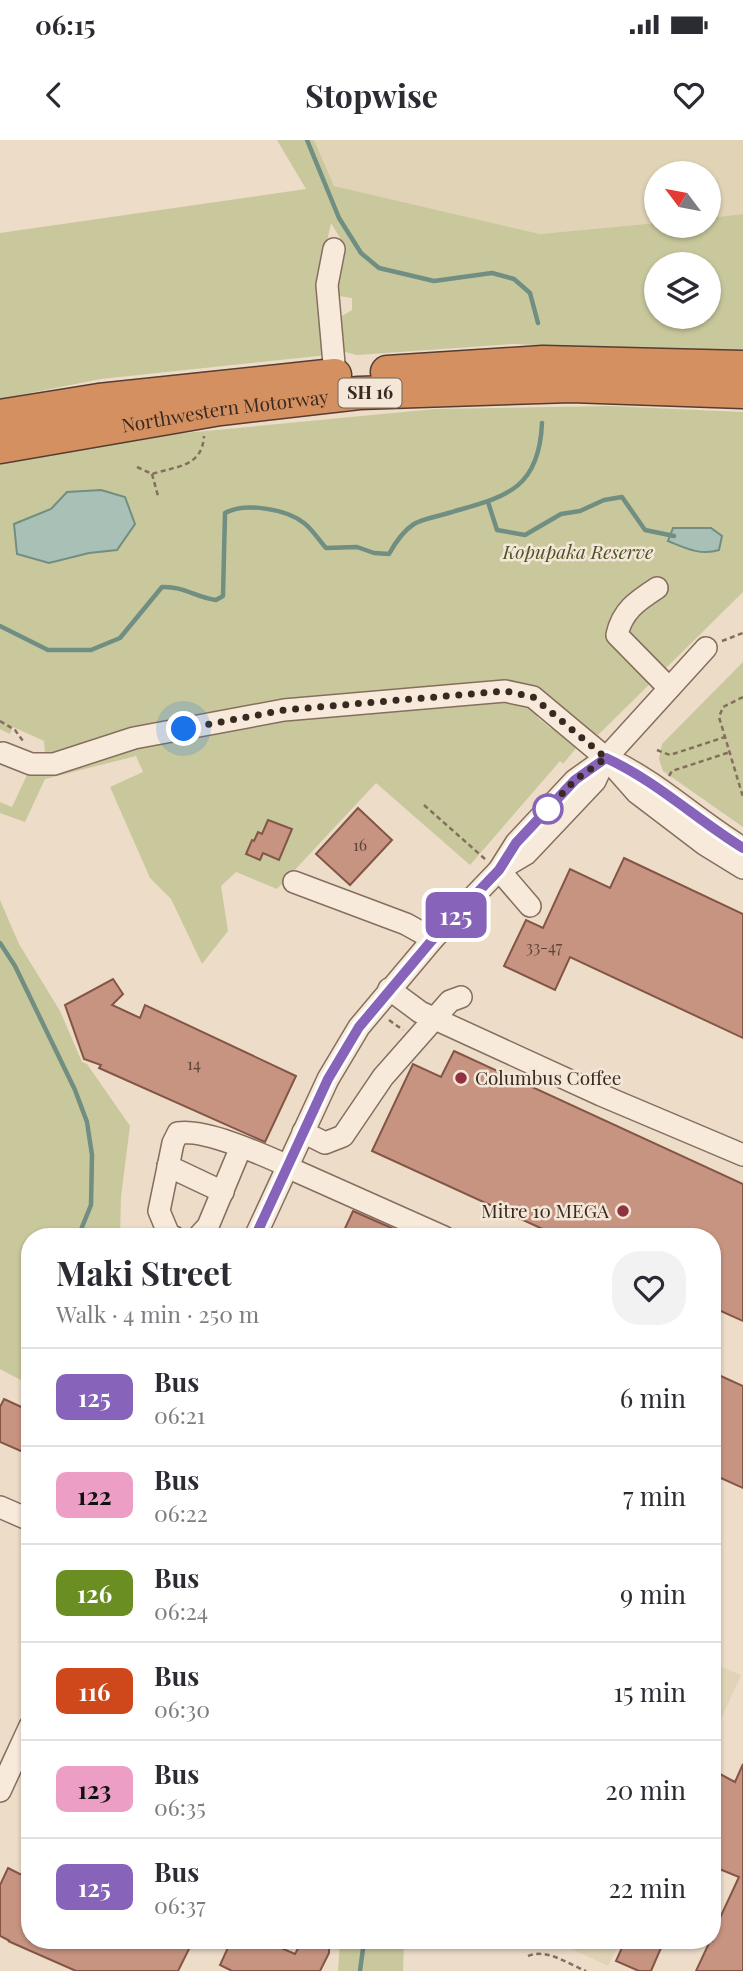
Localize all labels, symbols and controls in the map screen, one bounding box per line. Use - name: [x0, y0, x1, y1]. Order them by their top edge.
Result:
- text: 06:15: [35, 7, 96, 42]
- text: Stopwise: [305, 73, 438, 116]
- icon: back: [35, 76, 73, 114]
- icon: heart: [670, 76, 708, 114]
- north arrow: [644, 161, 721, 238]
- map controls: [644, 161, 721, 329]
- button: layers: [644, 252, 721, 329]
- road number: SH 16: [338, 379, 402, 408]
- street label: Northwestern Motorway: [119, 383, 330, 438]
- park label: Kopupaka Reserve: [502, 538, 653, 564]
- your location: [166, 711, 201, 746]
- unlabelled marker: [533, 794, 563, 824]
- house number: 16: [353, 834, 367, 855]
- line badge: 125: [416, 892, 496, 938]
- text: 125: [440, 899, 472, 931]
- house number: 33-47: [526, 936, 563, 957]
- house number: 14: [187, 1053, 201, 1074]
- place label: Columbus Coffee: [475, 1064, 621, 1090]
- marker: Columbus Coffee: [453, 1070, 469, 1086]
- place label: Mitre 10 MEGA: [481, 1197, 610, 1223]
- marker: Mitre 10 MEGA: [615, 1203, 631, 1219]
- text: Maki Street: [56, 1250, 232, 1294]
- button: heart: [612, 1251, 686, 1325]
- text: Walk · 4 min · 250 m: [56, 1298, 259, 1329]
- text: Bus: [154, 1364, 199, 1399]
- text: 6 min: [620, 1380, 686, 1415]
- text: 125: [78, 1381, 111, 1413]
- text: 06:21: [154, 1399, 205, 1430]
- text: Bus: [154, 1462, 199, 1497]
- text: 7 min: [623, 1478, 686, 1513]
- text: 122: [77, 1479, 112, 1511]
- text: 06:22: [154, 1497, 208, 1528]
- text: Bus: [154, 1560, 199, 1595]
- text: 9 min: [620, 1576, 686, 1611]
- text: 126: [77, 1577, 112, 1609]
- text: 06:24: [154, 1595, 208, 1626]
- text: Bus: [154, 1658, 199, 1693]
- text: 15 min: [614, 1674, 686, 1709]
- text: 116: [79, 1675, 110, 1707]
- text: 06:30: [154, 1693, 210, 1724]
- text: Bus: [154, 1756, 199, 1791]
- text: 20 min: [605, 1772, 686, 1807]
- text: 123: [78, 1773, 111, 1805]
- text: 06:35: [154, 1791, 206, 1822]
- text: Bus: [154, 1854, 199, 1889]
- text: 22 min: [608, 1870, 686, 1905]
- text: 125: [78, 1871, 111, 1903]
- text: 06:37: [154, 1889, 206, 1920]

